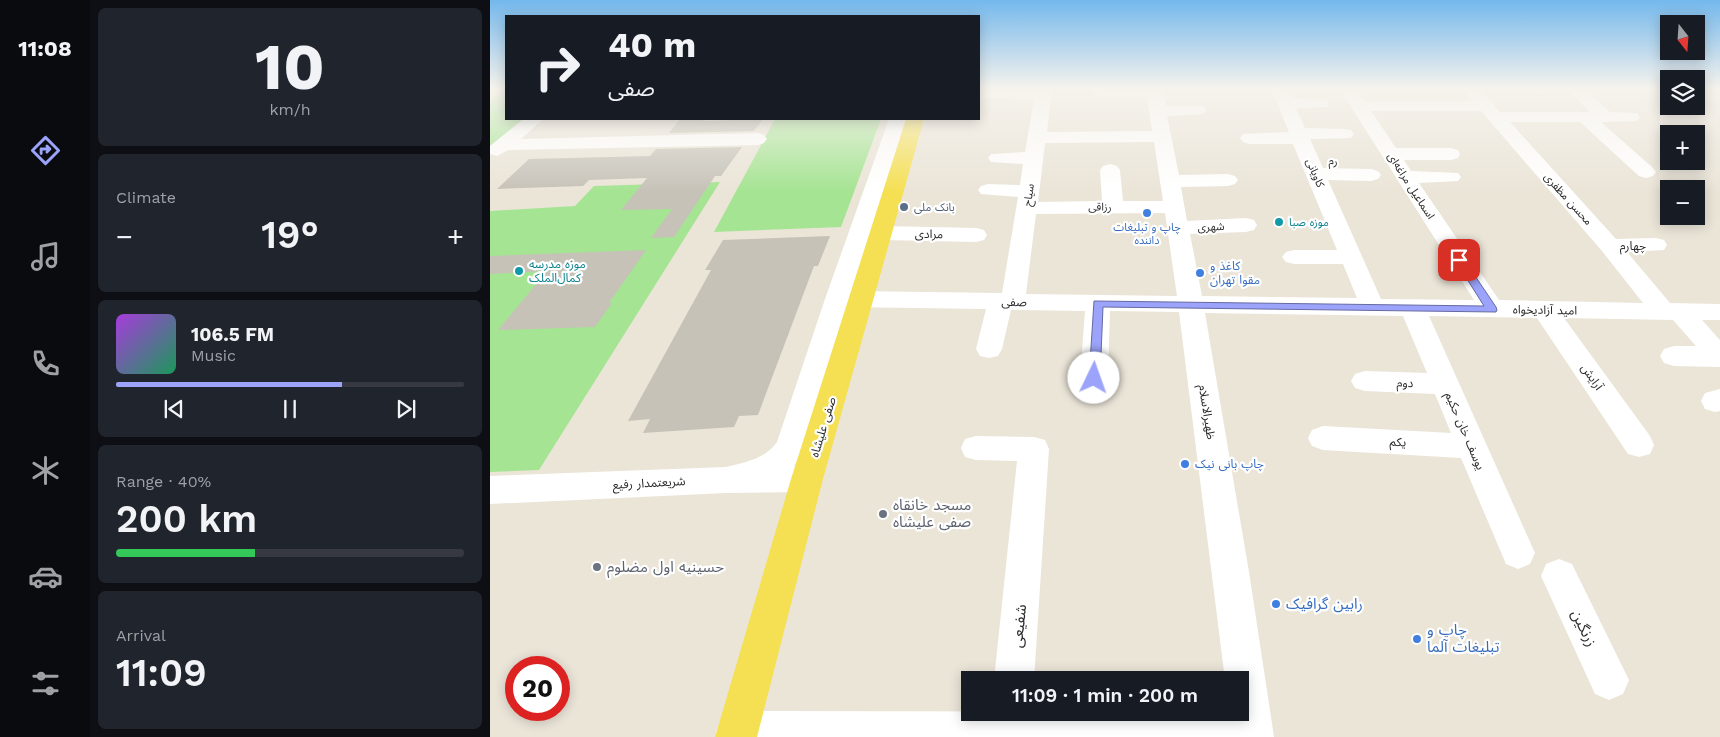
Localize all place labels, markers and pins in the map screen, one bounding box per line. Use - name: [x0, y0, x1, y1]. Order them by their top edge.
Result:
- marker: بانک ملی: [898, 201, 910, 213]
- place label: بانک ملی: [914, 201, 955, 214]
- marker: چاپ و تبلیغات داننده: [1141, 207, 1153, 219]
- marker: موزه صبا: [1273, 216, 1285, 228]
- place label: موزه صبا: [1289, 216, 1329, 229]
- place label: چاپ و تبلیغات داننده: [1113, 221, 1181, 247]
- pin: [1438, 239, 1480, 281]
- place label: موزه مدرسه کمال‌الملک: [529, 257, 586, 285]
- place label: کاغذ و مقوا تهران: [1210, 259, 1260, 287]
- marker: موزه مدرسه کمال‌الملک: [513, 265, 525, 277]
- marker: کاغذ و مقوا تهران: [1194, 267, 1206, 279]
- place label: چاپ بانی‌ نیک: [1195, 457, 1264, 472]
- marker: چاپ بانی‌ نیک: [1179, 458, 1191, 470]
- place label: مسجد خانقاه صفی علیشاه: [893, 496, 971, 531]
- marker: مسجد خانقاه صفی علیشاه: [877, 508, 889, 520]
- place label: حسینیه اول مضلوم: [607, 558, 724, 578]
- marker: حسینیه اول مضلوم: [591, 561, 603, 573]
- place label: رابین گرافیک: [1286, 595, 1363, 613]
- marker: رابین گرافیک: [1270, 598, 1282, 610]
- place label: چاپ و تبلیغات آلما: [1427, 621, 1499, 656]
- marker: چاپ و تبلیغات آلما: [1411, 633, 1423, 645]

